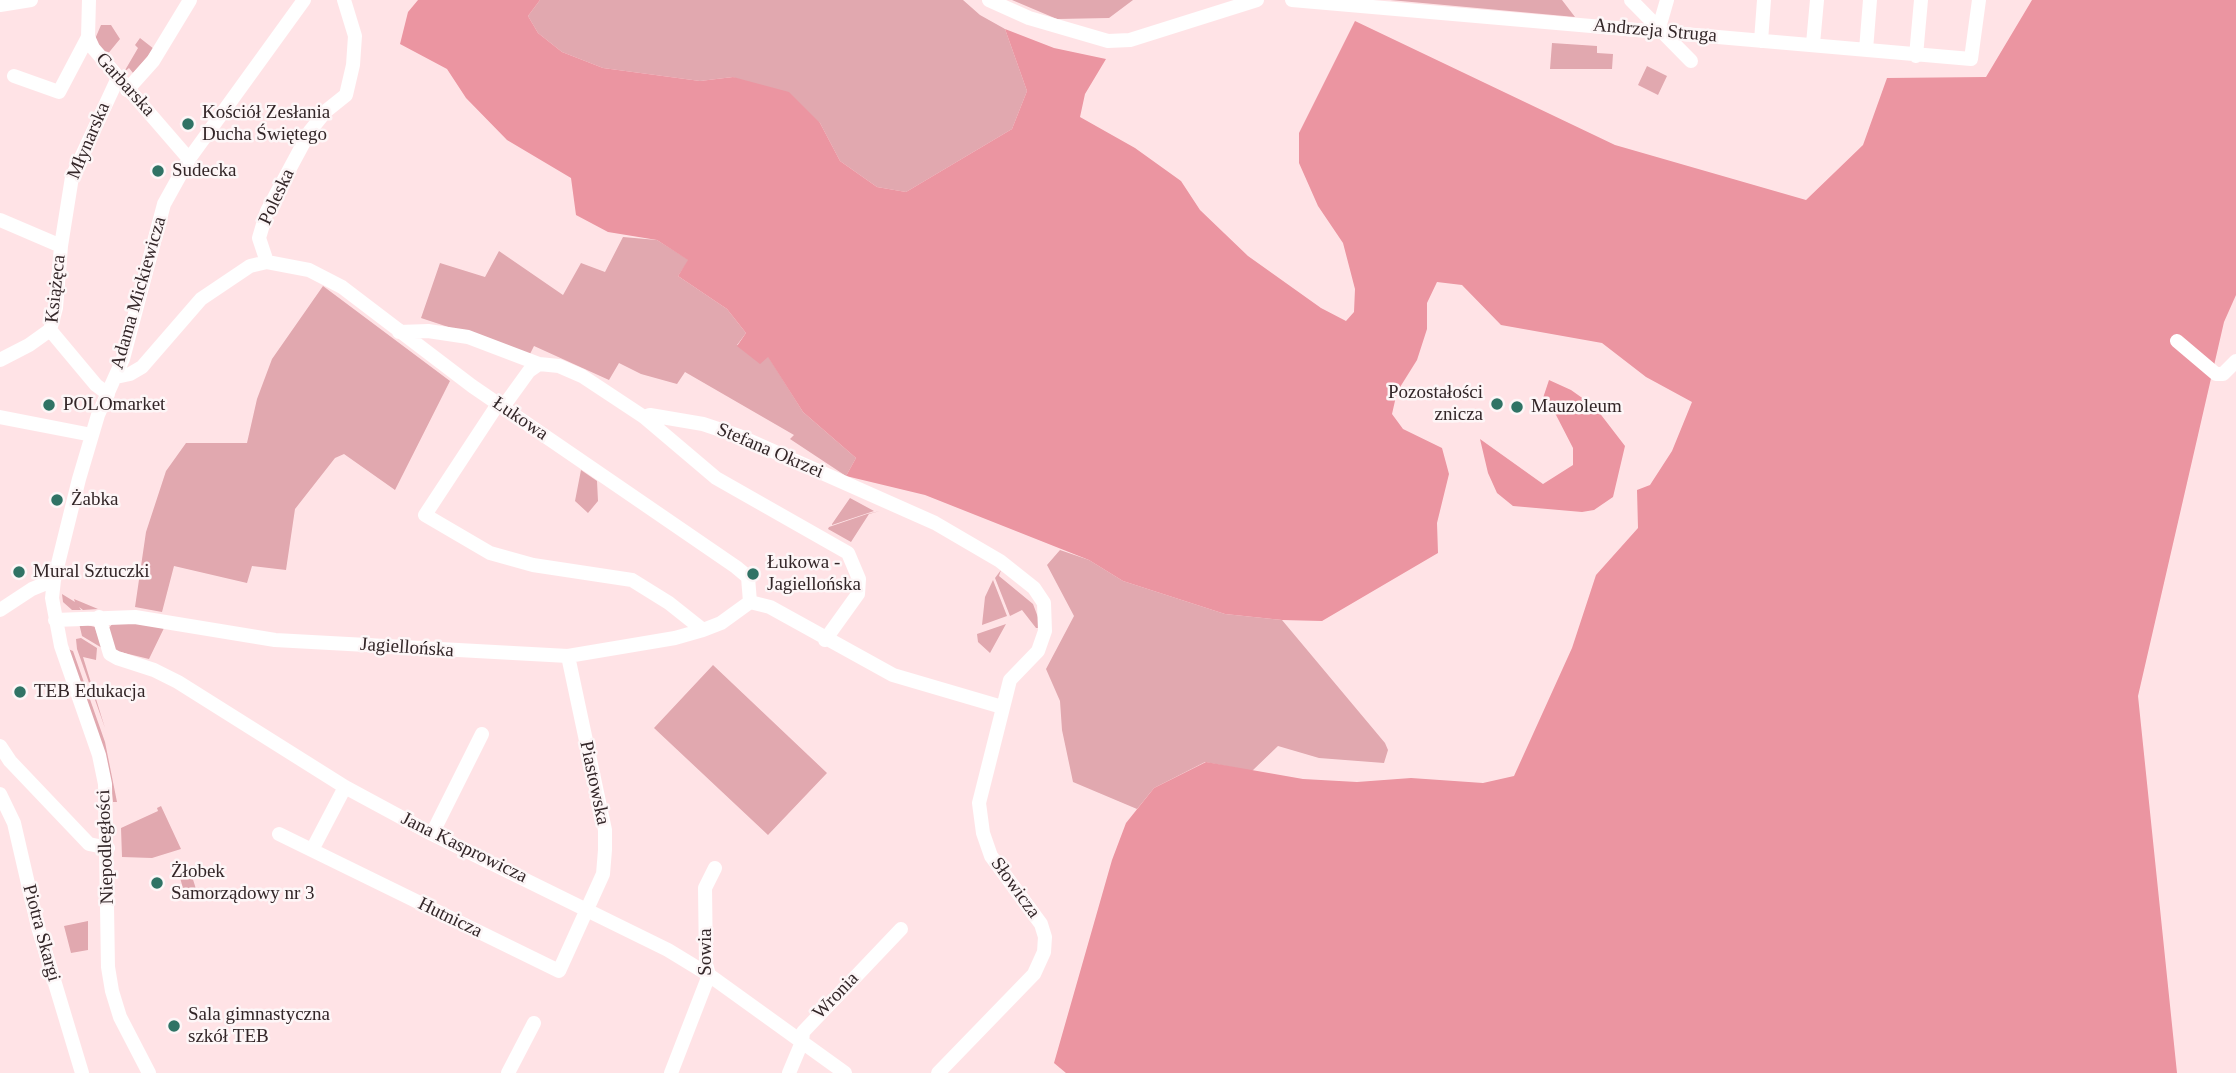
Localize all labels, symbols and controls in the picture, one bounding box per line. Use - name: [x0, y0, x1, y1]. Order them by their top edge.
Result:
- street label: Andrzeja Struga: [1592, 14, 1718, 48]
- street label: Garbarska: [90, 48, 160, 122]
- street label: Młynarska: [63, 99, 115, 183]
- place label: Kościół Zesłania Ducha Świętego: [202, 102, 330, 146]
- marker: Kościół Zesłania Ducha Świętego: [180, 116, 196, 132]
- place label: Sudecka: [172, 160, 236, 182]
- marker: Sudecka: [150, 163, 166, 179]
- street label: Poleska: [254, 165, 300, 229]
- street label: Adama Mickiewicza: [106, 214, 172, 372]
- street label: Książęca: [41, 254, 71, 324]
- place label: Pozostałości znicza: [1388, 382, 1483, 426]
- street label: Łukowa: [488, 392, 552, 446]
- place label: POLOmarket: [63, 394, 165, 416]
- marker: Pozostałości znicza: [1489, 396, 1505, 412]
- place label: Mauzoleum: [1531, 396, 1622, 418]
- marker: POLOmarket: [41, 397, 57, 413]
- marker: Mauzoleum: [1509, 399, 1525, 415]
- street label: Stefana Okrzei: [713, 418, 827, 484]
- place label: Żabka: [71, 489, 118, 511]
- marker: Żabka: [49, 492, 65, 508]
- place label: Łukowa - Jagiellońska: [767, 552, 861, 596]
- place label: Mural Sztuczki: [33, 561, 150, 583]
- marker: Mural Sztuczki: [11, 564, 27, 580]
- marker: Łukowa - Jagiellońska: [745, 566, 761, 582]
- street label: Jagiellońska: [359, 633, 455, 663]
- place label: TEB Edukacja: [34, 681, 145, 703]
- marker: TEB Edukacja: [12, 684, 28, 700]
- street label: Piastowska: [574, 739, 614, 827]
- street label: Niepodległości: [93, 789, 119, 905]
- street label: Jana Kasprowicza: [397, 808, 531, 888]
- street label: Słowicza: [985, 853, 1045, 923]
- place label: Żłobek Samorządowy nr 3: [171, 861, 315, 905]
- marker: Żłobek Samorządowy nr 3: [149, 875, 165, 891]
- street label: Piotra Skargi: [17, 882, 65, 984]
- street label: Hutnicza: [414, 893, 486, 943]
- street label: Sowia: [695, 928, 717, 976]
- street label: Wronia: [808, 968, 864, 1024]
- place label: Sala gimnastyczna szkół TEB: [188, 1004, 330, 1048]
- marker: Sala gimnastyczna szkół TEB: [166, 1018, 182, 1034]

